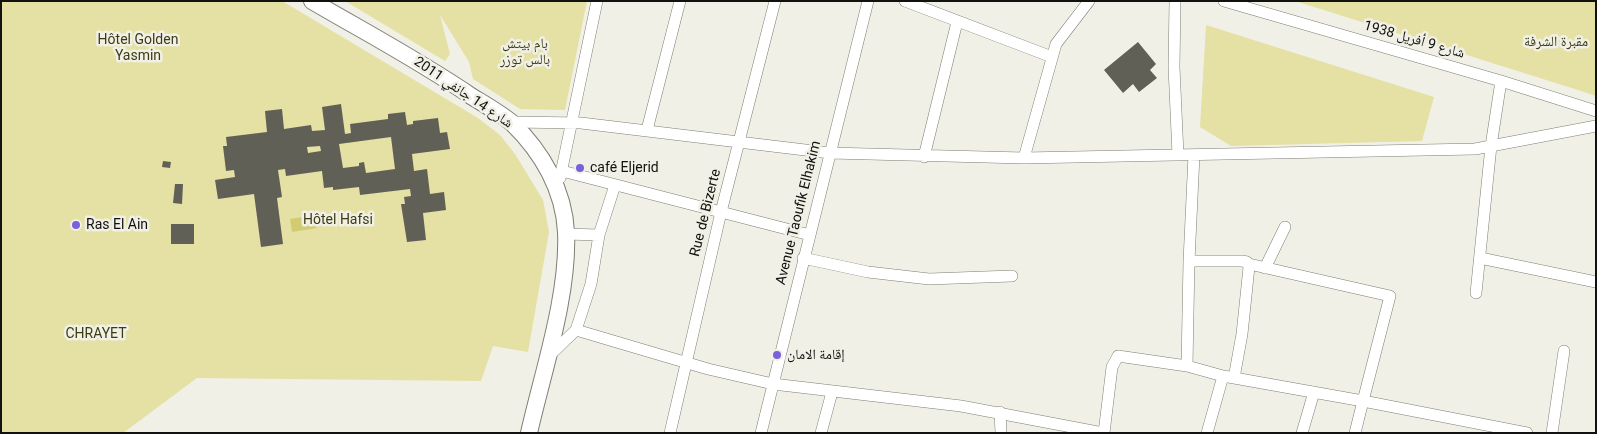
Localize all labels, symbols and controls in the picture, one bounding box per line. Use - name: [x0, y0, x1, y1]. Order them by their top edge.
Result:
- street label: شارع 9 أفريل 1938: [1362, 18, 1466, 62]
- park label: Hôtel Golden Yasmin: [98, 32, 178, 64]
- park label: مقبرة الشرفة: [1524, 34, 1588, 50]
- park label: بام بيتش بالس توزر: [500, 36, 550, 68]
- street label: شارع 14 جانفي 2011: [410, 54, 516, 132]
- street label: Avenue Taoufik Elhakim: [773, 139, 825, 287]
- place label: café Eljerid: [590, 160, 659, 176]
- marker: café Eljerid: [574, 162, 586, 174]
- street label: Rue de Bizerte: [687, 168, 725, 258]
- park label: Hôtel Hafsi: [303, 212, 373, 228]
- place label: Ras El Ain: [86, 217, 148, 233]
- marker: Ras El Ain: [70, 219, 82, 231]
- park label: CHRAYET: [65, 326, 127, 342]
- place label: إقامة الامان: [787, 347, 845, 363]
- marker: إقامة الامان: [771, 349, 783, 361]

